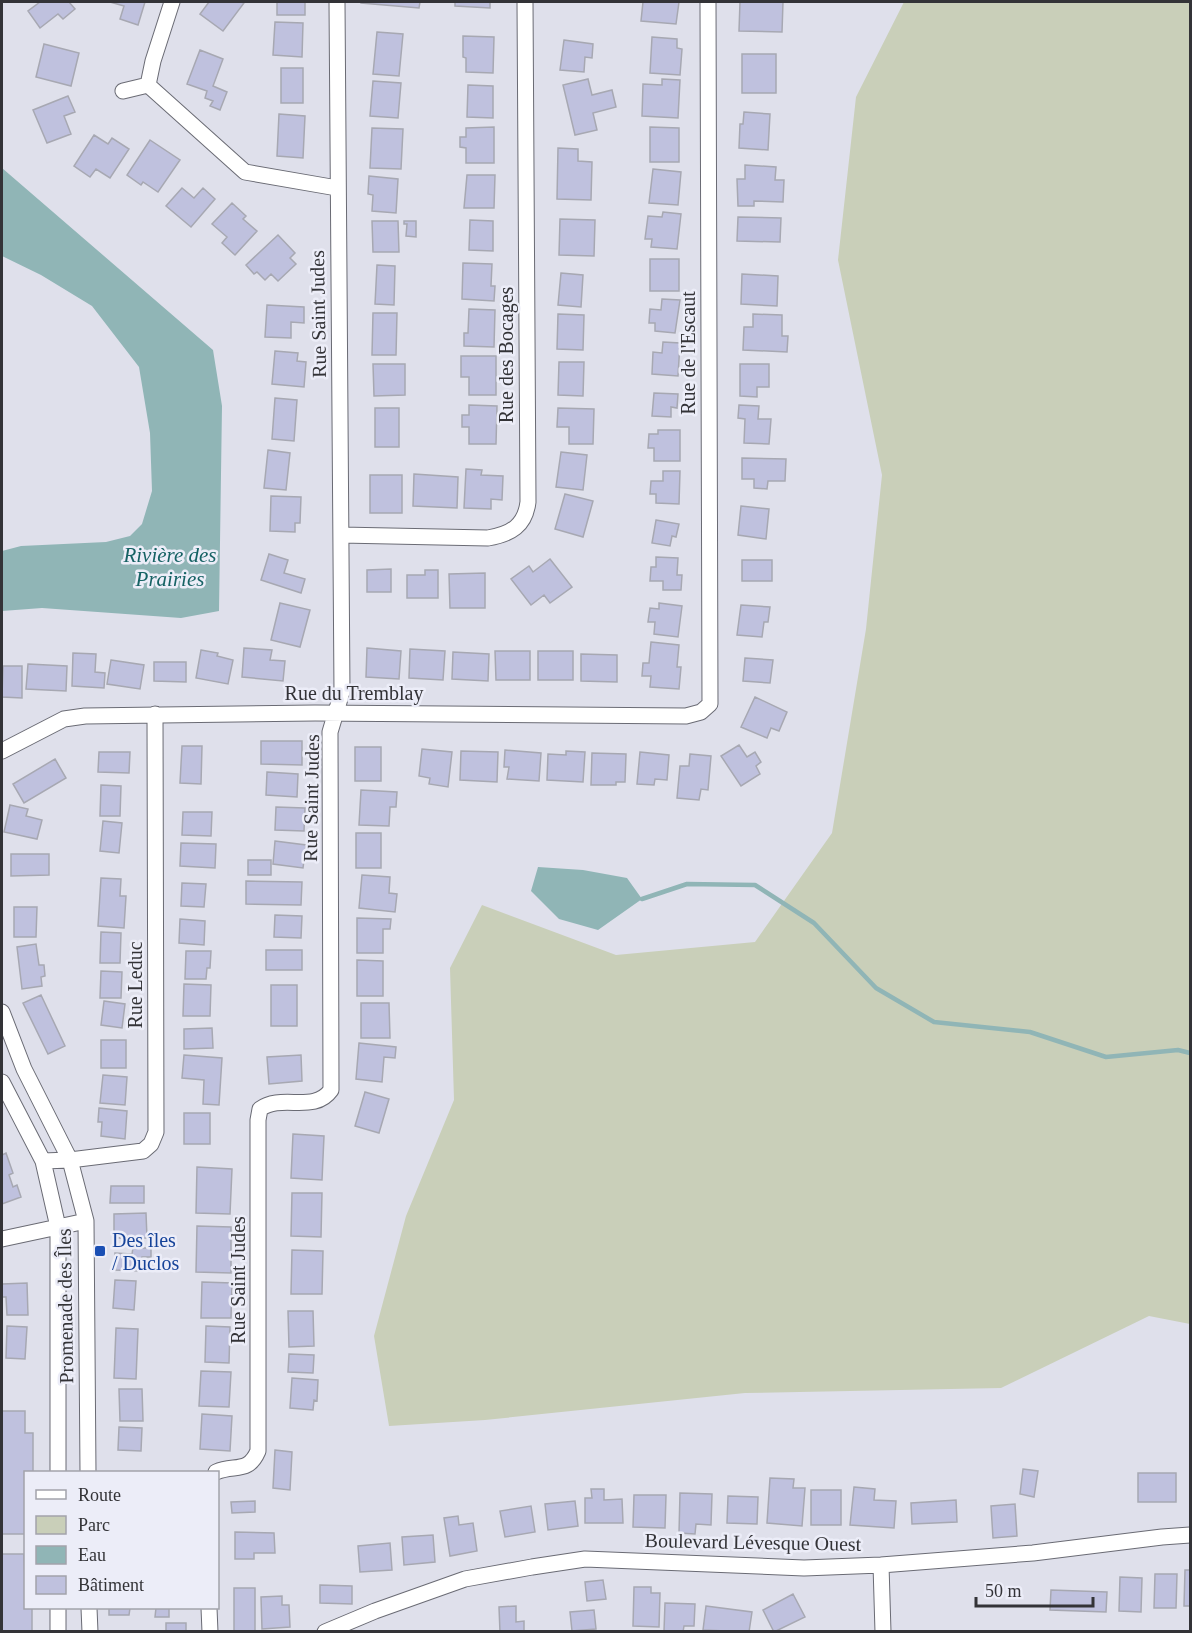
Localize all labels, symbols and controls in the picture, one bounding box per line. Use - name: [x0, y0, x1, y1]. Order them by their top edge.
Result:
- street label: Rue Saint Judes: [306, 250, 330, 378]
- street label: Rue des Bocages: [495, 286, 518, 423]
- street label: Rue de l'Escaut: [677, 291, 699, 415]
- water label: Rivière des Prairies: [122, 543, 217, 591]
- street label: Rue du Tremblay: [285, 682, 423, 705]
- street label: Rue Saint Judes: [299, 734, 323, 862]
- street label: Rue Leduc: [124, 941, 146, 1029]
- street label: Rue Saint Judes: [227, 1216, 249, 1344]
- street label: Promenade des Îles: [53, 1228, 77, 1384]
- place label: Des îles / Duclos: [112, 1229, 179, 1274]
- marker: Des îles / Duclos: [93, 1244, 107, 1258]
- legend: [24, 1471, 219, 1609]
- text: Route: [78, 1485, 121, 1505]
- text: Parc: [78, 1515, 110, 1535]
- street label: Boulevard Lévesque Ouest: [645, 1529, 862, 1556]
- text: Eau: [78, 1545, 106, 1565]
- scale bar: [976, 1570, 1093, 1608]
- text: Bâtiment: [78, 1575, 144, 1595]
- text: 50 m: [985, 1581, 1022, 1601]

